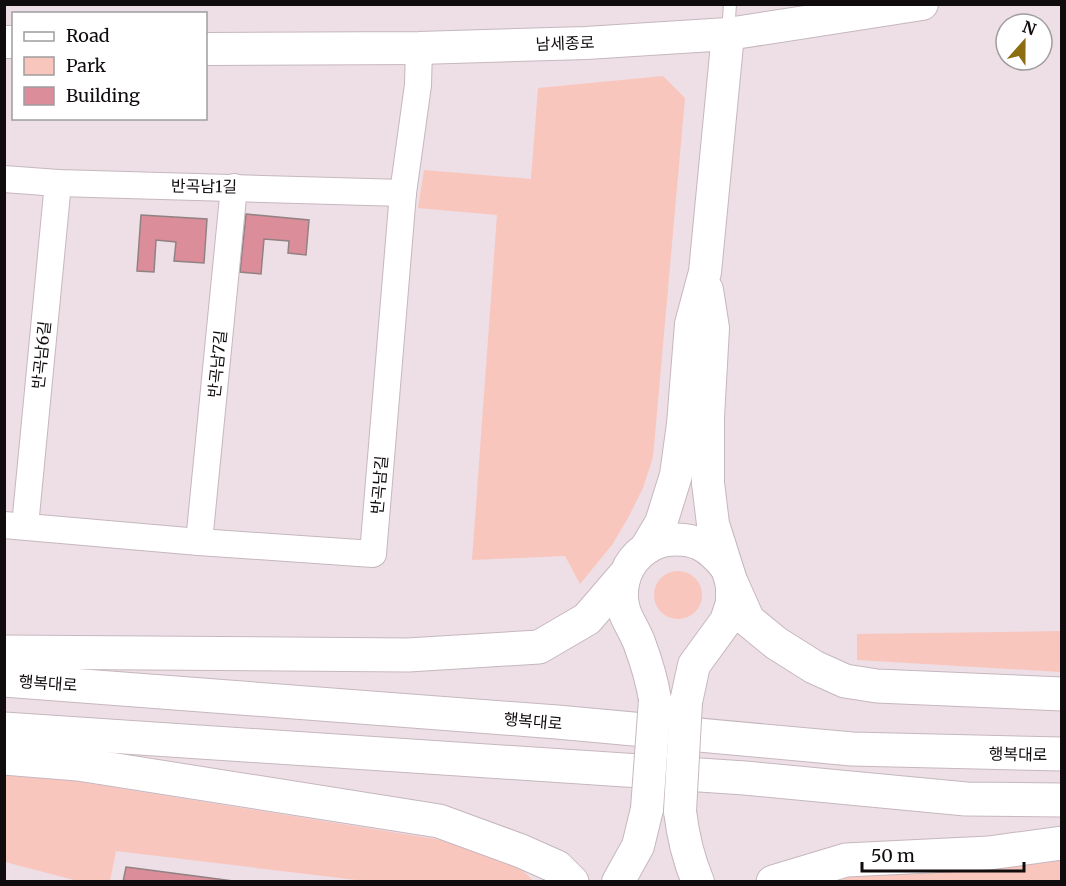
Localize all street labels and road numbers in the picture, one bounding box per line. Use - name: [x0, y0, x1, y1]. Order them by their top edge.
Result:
- street label: 남세종로: [535, 32, 595, 54]
- street label: 반곡남1길: [171, 175, 237, 197]
- street label: 반곡남6길: [27, 320, 55, 390]
- street label: 반곡남7길: [203, 329, 231, 399]
- street label: 반곡남길: [366, 455, 392, 515]
- street label: 행복대로: [18, 671, 78, 695]
- street label: 행복대로: [503, 708, 563, 734]
- street label: 행복대로: [988, 743, 1048, 765]

